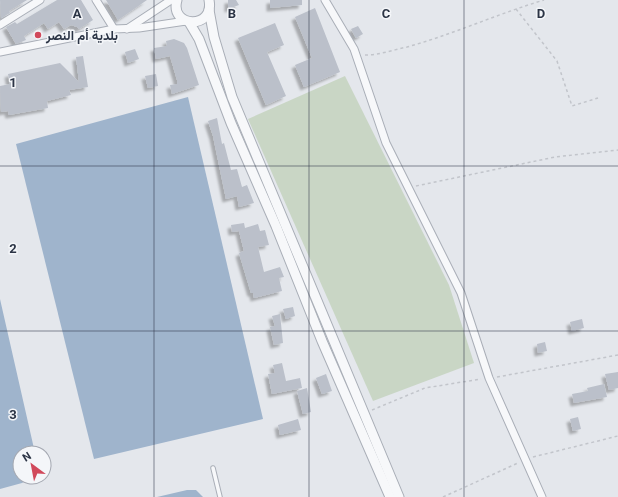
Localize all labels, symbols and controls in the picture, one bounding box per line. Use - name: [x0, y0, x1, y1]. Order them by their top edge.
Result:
- text: A: [73, 6, 82, 21]
- text: B: [228, 6, 236, 21]
- text: C: [382, 6, 391, 21]
- text: D: [537, 6, 545, 21]
- place label: بلدية أم النصر: [45, 28, 118, 44]
- marker: بلدية أم النصر: [33, 30, 43, 40]
- text: 1: [9, 75, 17, 90]
- text: 2: [9, 241, 17, 256]
- text: 3: [9, 407, 17, 422]
- north arrow: [12, 445, 52, 485]
- text: N: [20, 449, 34, 465]

